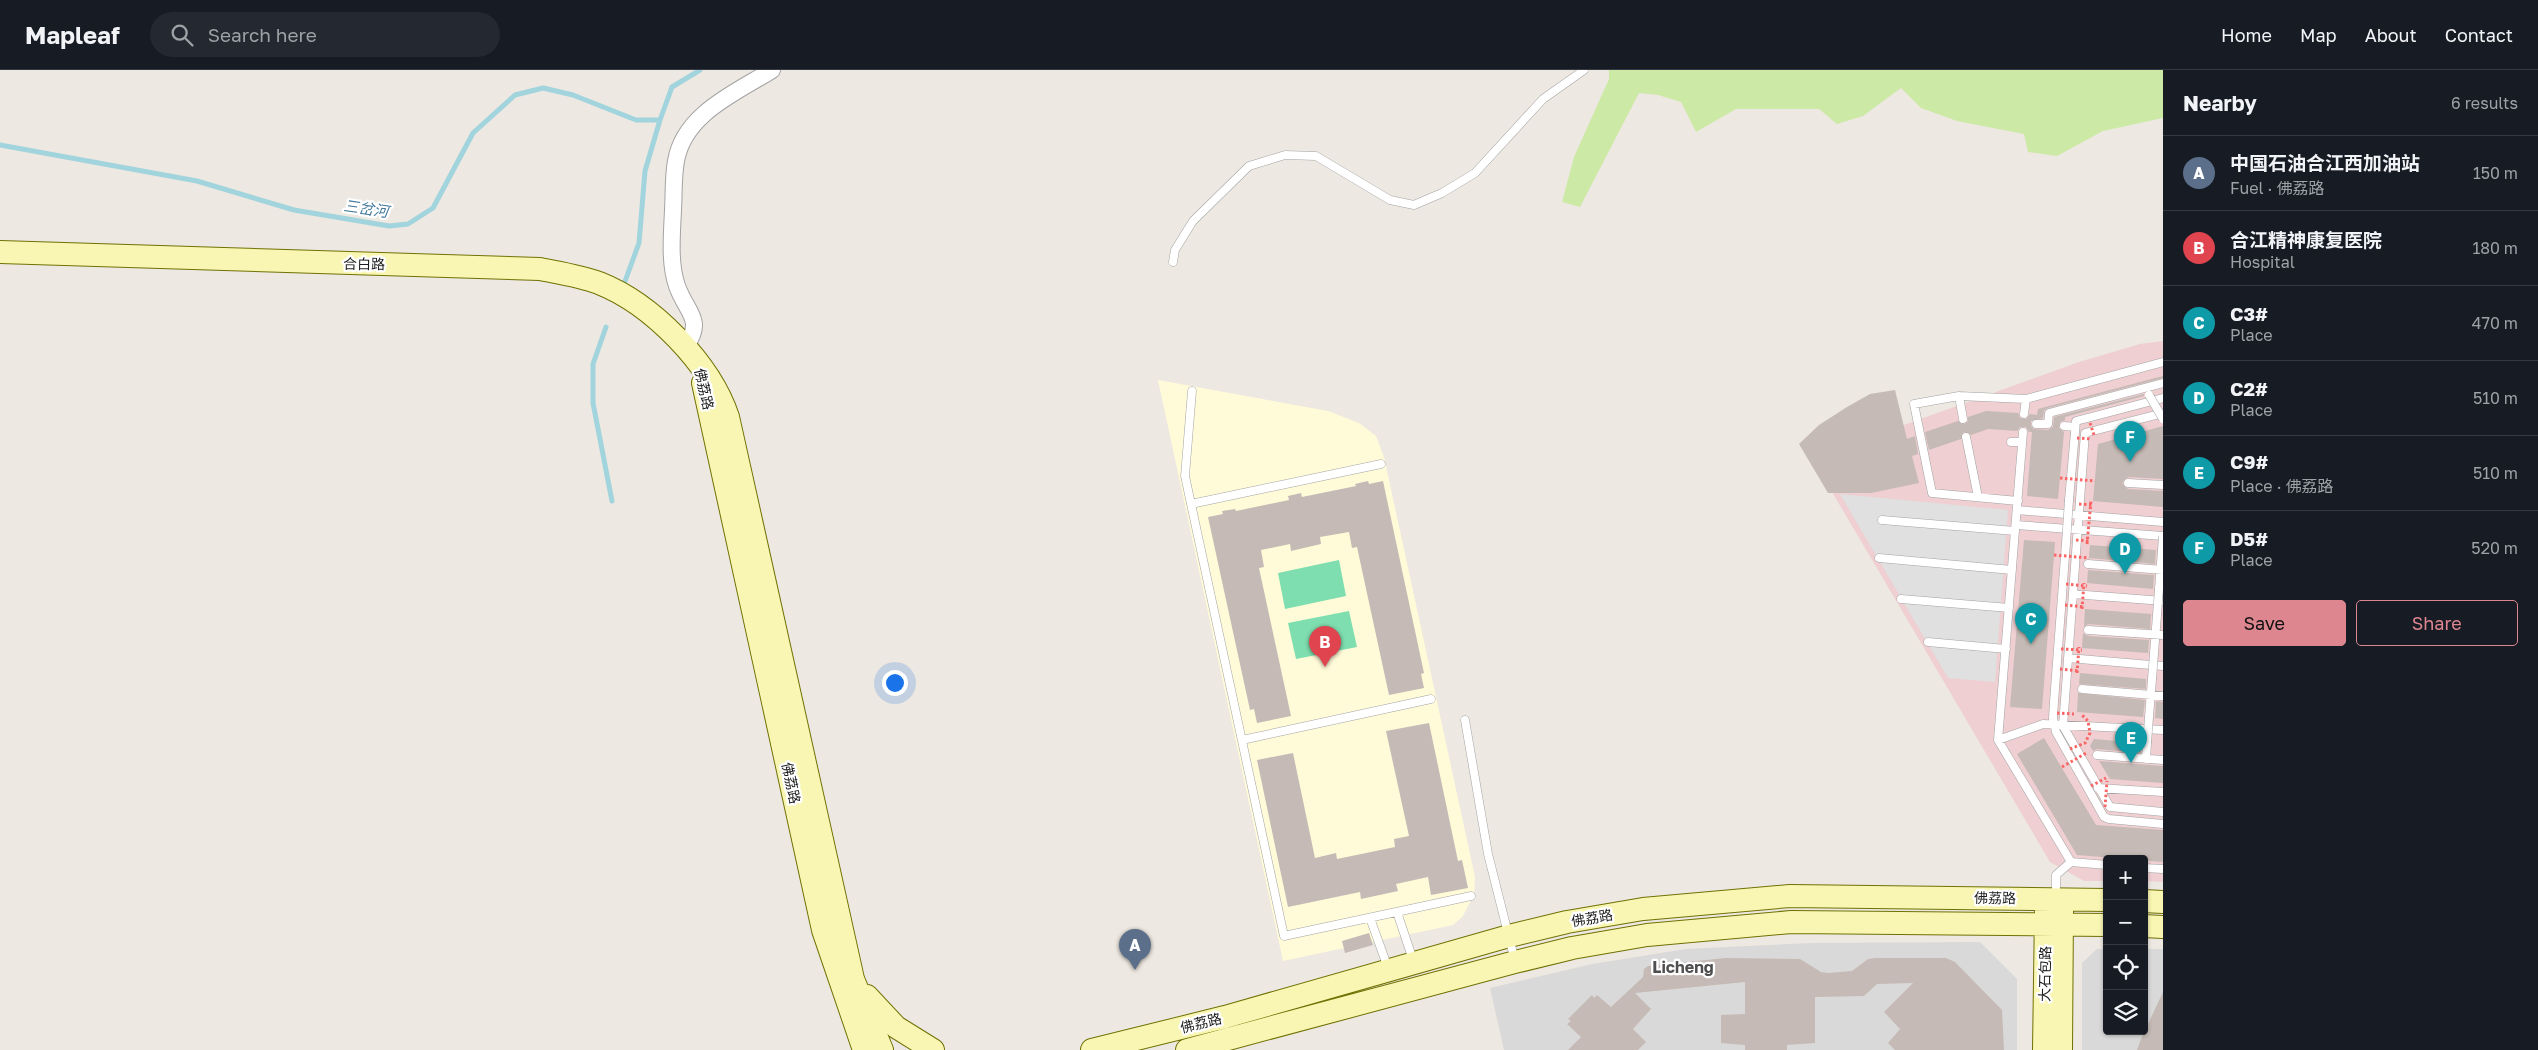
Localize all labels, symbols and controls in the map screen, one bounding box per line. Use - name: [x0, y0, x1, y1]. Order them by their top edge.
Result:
- search box: [150, 12, 500, 57]
- text: Mapleaf: [25, 20, 120, 49]
- icon: search: [168, 21, 196, 49]
- text: Search here: [208, 23, 317, 46]
- text: Home: [2221, 24, 2272, 46]
- text: Map: [2300, 24, 2337, 46]
- text: About: [2365, 24, 2417, 46]
- text: Contact: [2445, 24, 2513, 46]
- text: Nearby: [2183, 90, 2257, 116]
- text: 6 results: [2451, 93, 2518, 113]
- text: 中国石油合江西加油站: [2230, 151, 2420, 174]
- text: A: [2193, 163, 2205, 183]
- text: 150 m: [2473, 163, 2518, 183]
- text: Fuel · 佛荔路: [2230, 178, 2324, 198]
- water label: 三岔河: [343, 196, 393, 220]
- text: 合江精神康复医院: [2230, 228, 2382, 251]
- text: B: [2193, 238, 2205, 258]
- text: 180 m: [2472, 238, 2518, 258]
- text: Hospital: [2230, 252, 2295, 272]
- street label: 合白路: [343, 255, 385, 272]
- text: C3#: [2230, 302, 2268, 325]
- text: C: [2193, 313, 2205, 333]
- text: 470 m: [2472, 313, 2518, 333]
- text: Place: [2230, 325, 2273, 345]
- street label: 佛荔路: [691, 367, 717, 411]
- text: C2#: [2230, 377, 2268, 400]
- text: D: [2193, 388, 2205, 408]
- text: 510 m: [2473, 388, 2518, 408]
- text: Place: [2230, 400, 2273, 420]
- pin: F: [2114, 421, 2146, 462]
- text: C9#: [2230, 450, 2268, 473]
- text: E: [2194, 463, 2204, 483]
- text: 510 m: [2473, 463, 2518, 483]
- text: Place · 佛荔路: [2230, 476, 2333, 496]
- text: D5#: [2230, 527, 2268, 550]
- pin: D: [2109, 533, 2141, 574]
- text: F: [2194, 538, 2204, 558]
- text: 520 m: [2471, 538, 2518, 558]
- text: Place: [2230, 550, 2273, 570]
- button: Save: [2183, 600, 2346, 646]
- button: Share: [2356, 600, 2518, 646]
- pin: C: [2015, 603, 2047, 644]
- pin: B: [1309, 626, 1341, 667]
- your location: [882, 670, 908, 696]
- pin: E: [2115, 722, 2147, 763]
- street label: 佛荔路: [779, 761, 804, 805]
- map controls: [2103, 855, 2148, 1035]
- button: +: [2103, 855, 2148, 900]
- street label: 佛荔路: [1974, 889, 2016, 906]
- button: −: [2103, 900, 2148, 945]
- street label: 佛荔路: [1570, 905, 1614, 930]
- pin: A: [1119, 929, 1151, 970]
- button: locate: [2103, 945, 2148, 990]
- street label: 大石包路: [2036, 946, 2053, 1002]
- district label: Licheng: [1652, 957, 1714, 977]
- button: layers: [2103, 990, 2148, 1035]
- street label: 佛荔路: [1178, 1009, 1223, 1036]

